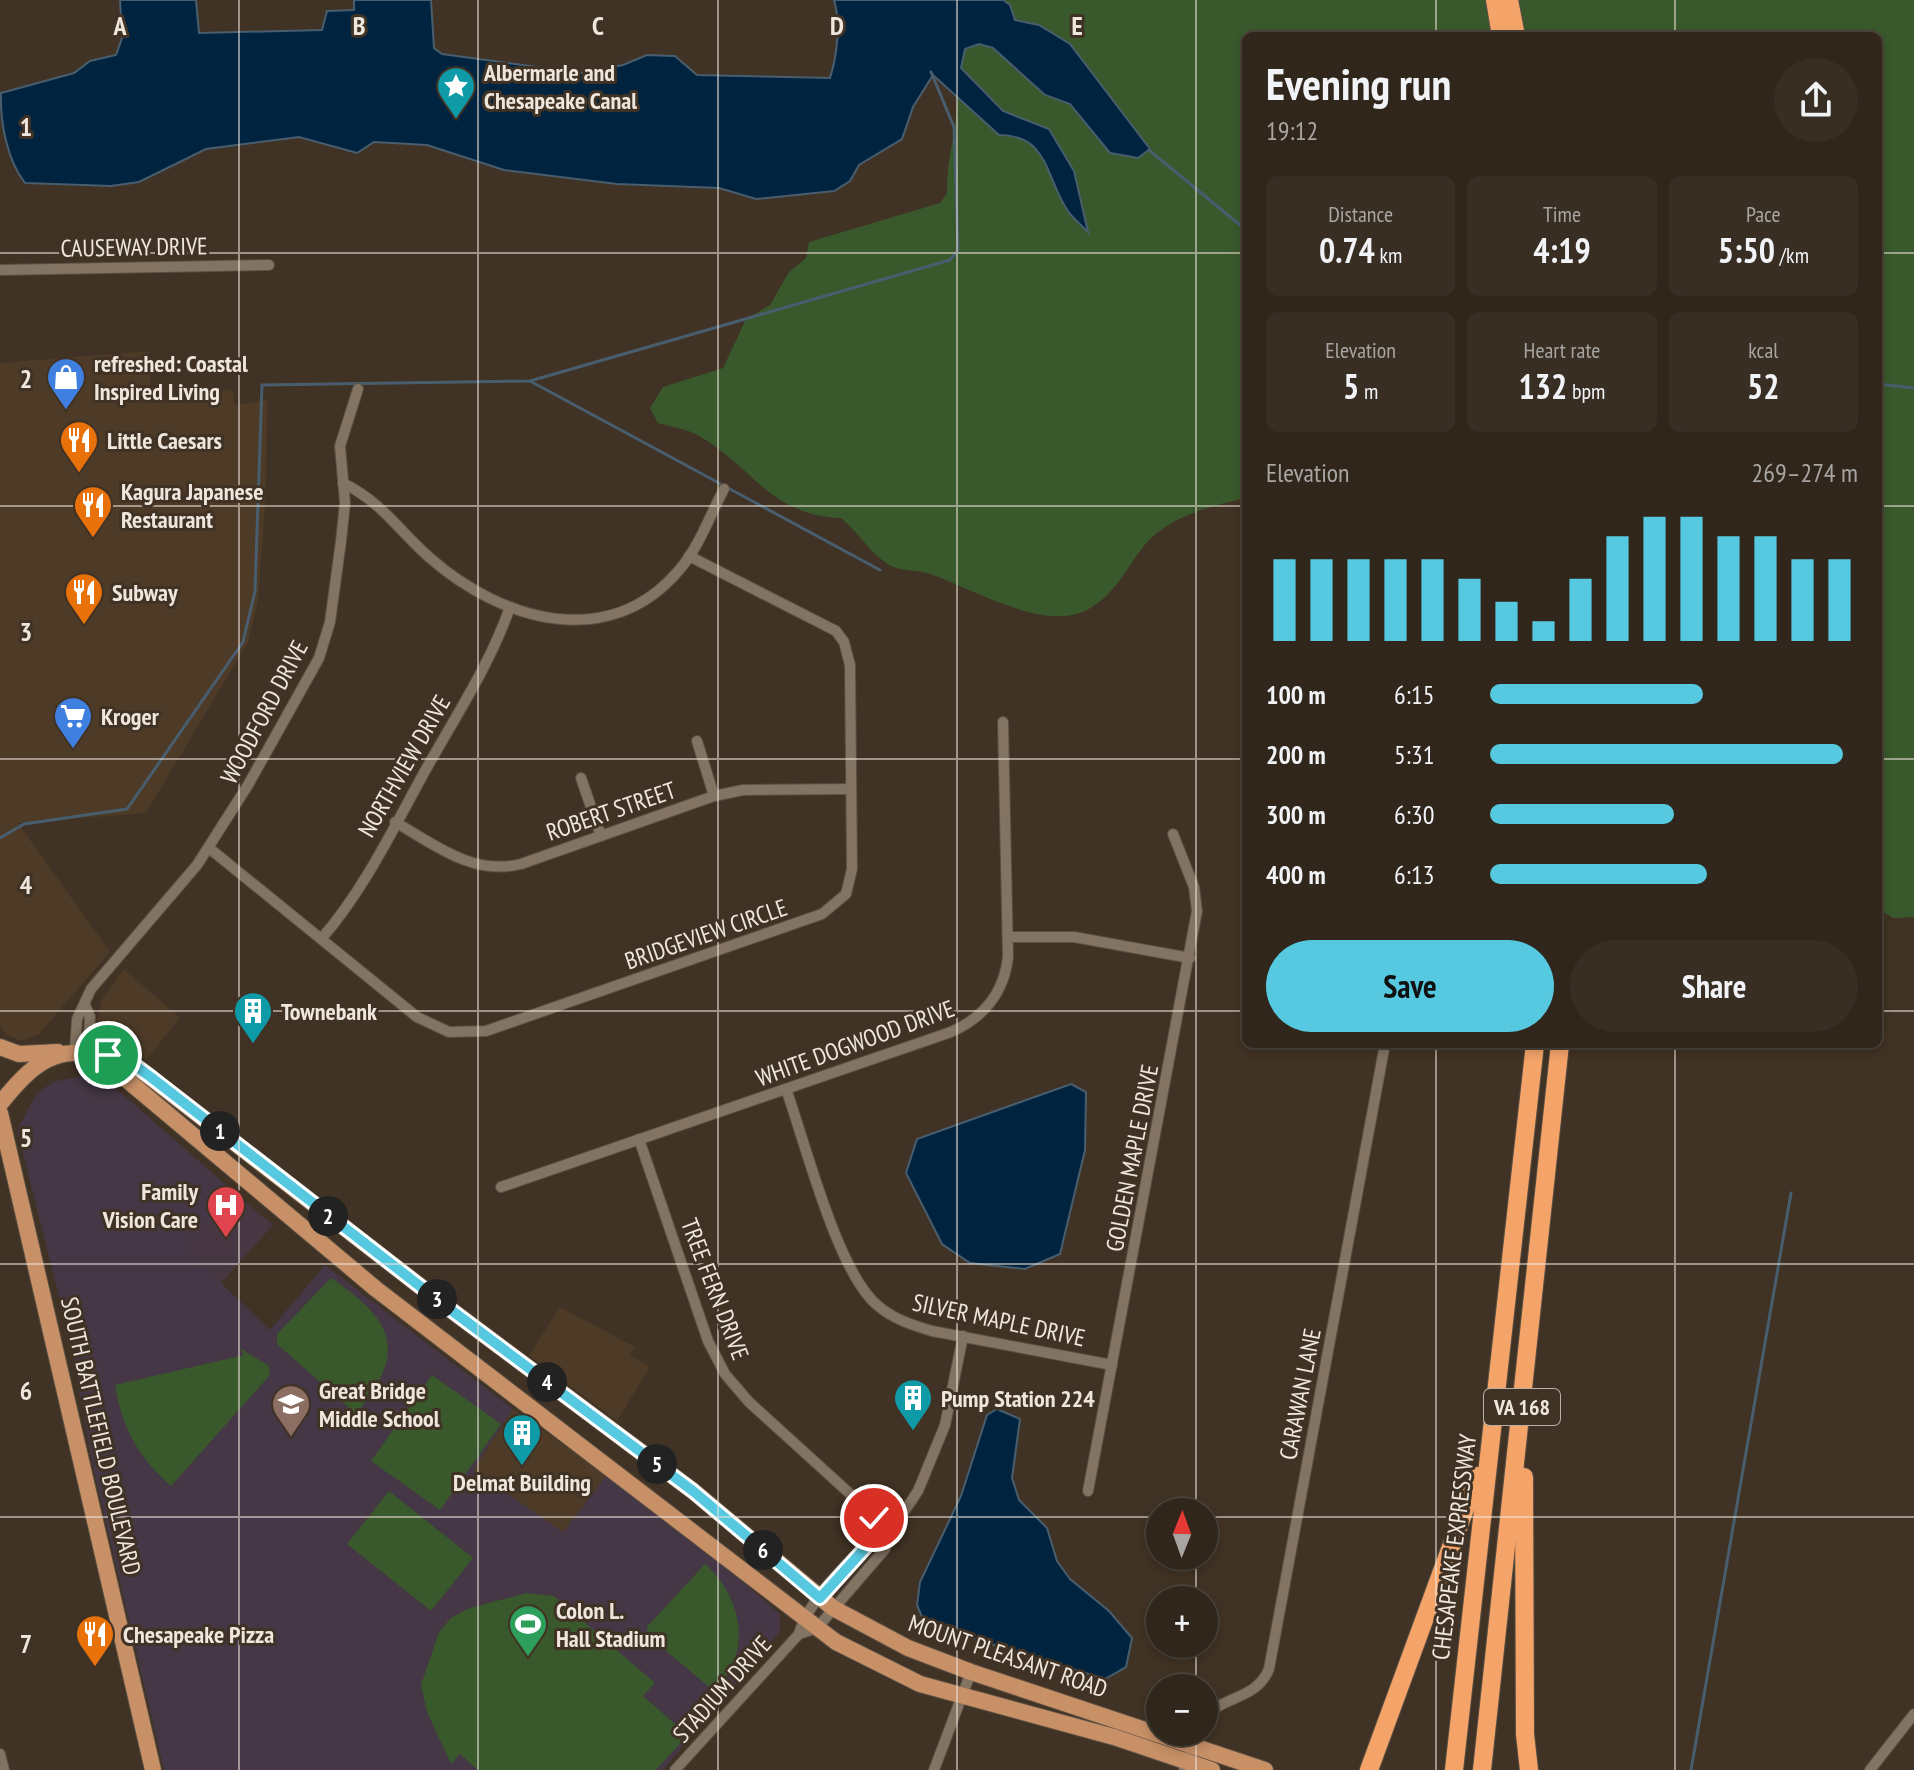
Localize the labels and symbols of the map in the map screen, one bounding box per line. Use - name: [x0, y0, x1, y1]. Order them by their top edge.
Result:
- text: A: [112, 9, 127, 42]
- text: B: [353, 9, 366, 42]
- text: C: [592, 9, 604, 42]
- text: D: [830, 9, 844, 42]
- text: E: [1071, 9, 1083, 42]
- place label: Albermarle and Chesapeake Canal: [483, 57, 637, 116]
- place icon: Albermarle and Chesapeake Canal: [435, 65, 477, 120]
- text: 1: [20, 110, 32, 143]
- street label: CAUSEWAY DRIVE: [60, 230, 208, 264]
- place label: refreshed: Coastal Inspired Living: [94, 348, 248, 407]
- shop icon: refreshed: Coastal Inspired Living: [45, 356, 87, 411]
- text: 2: [20, 362, 32, 395]
- restaurant icon: Little Caesars: [58, 419, 100, 474]
- place label: Little Caesars: [107, 425, 222, 456]
- place label: Kagura Japanese Restaurant: [121, 476, 263, 535]
- restaurant icon: Kagura Japanese Restaurant: [72, 484, 114, 539]
- restaurant icon: Subway: [63, 571, 105, 626]
- place label: Subway: [112, 577, 178, 608]
- text: 3: [20, 615, 32, 648]
- street label: WOODFORD DRIVE: [213, 635, 315, 789]
- street label: NORTHVIEW DRIVE: [351, 689, 457, 843]
- supermarket icon: Kroger: [52, 695, 94, 750]
- place label: Kroger: [101, 701, 160, 732]
- street label: ROBERT STREET: [542, 774, 680, 848]
- text: 4: [20, 868, 33, 901]
- street label: BRIDGEVIEW CIRCLE: [621, 892, 791, 976]
- building icon: Townebank: [232, 990, 274, 1045]
- street label: WHITE DOGWOOD DRIVE: [751, 993, 959, 1093]
- place label: Townebank: [281, 996, 377, 1027]
- pin: [74, 1021, 142, 1089]
- street label: GOLDEN MAPLE DRIVE: [1099, 1062, 1165, 1254]
- pin: 1: [200, 1111, 240, 1151]
- text: 5: [20, 1121, 32, 1154]
- place label: Family Vision Care: [102, 1176, 198, 1235]
- hospital icon: Family Vision Care: [205, 1184, 247, 1239]
- pin: 2: [308, 1196, 348, 1236]
- street label: TREE FERN DRIVE: [674, 1214, 756, 1364]
- pin: 3: [417, 1279, 457, 1319]
- street label: SILVER MAPLE DRIVE: [910, 1287, 1088, 1353]
- street label: SOUTH BATTLEFIELD BOULEVARD: [54, 1294, 148, 1578]
- street label: CARAWAN LANE: [1272, 1326, 1328, 1462]
- pin: 4: [527, 1362, 567, 1402]
- text: 6: [20, 1374, 32, 1407]
- place label: Great Bridge Middle School: [319, 1375, 440, 1434]
- building icon: Pump Station 224: [892, 1377, 934, 1432]
- school or university icon: Great Bridge Middle School: [270, 1383, 312, 1438]
- place label: Pump Station 224: [941, 1383, 1095, 1414]
- road number: VA 168: [1484, 1389, 1560, 1425]
- building icon: Delmat Building: [501, 1412, 543, 1467]
- street label: CHESAPEAKE EXPRESSWAY: [1425, 1432, 1483, 1662]
- pin: 5: [637, 1444, 677, 1484]
- place label: Delmat Building: [453, 1467, 591, 1498]
- pin: [840, 1484, 908, 1552]
- north arrow: [1146, 1498, 1218, 1570]
- pin: 6: [743, 1530, 783, 1570]
- place label: Colon L. Hall Stadium: [556, 1595, 665, 1654]
- sports icon: Colon L. Hall Stadium: [507, 1603, 549, 1658]
- street label: MOUNT PLEASANT ROAD: [904, 1607, 1112, 1705]
- restaurant icon: Chesapeake Pizza: [74, 1613, 116, 1668]
- place label: Chesapeake Pizza: [123, 1619, 274, 1650]
- text: 7: [20, 1627, 32, 1660]
- street label: STADIUM DRIVE: [666, 1629, 778, 1749]

